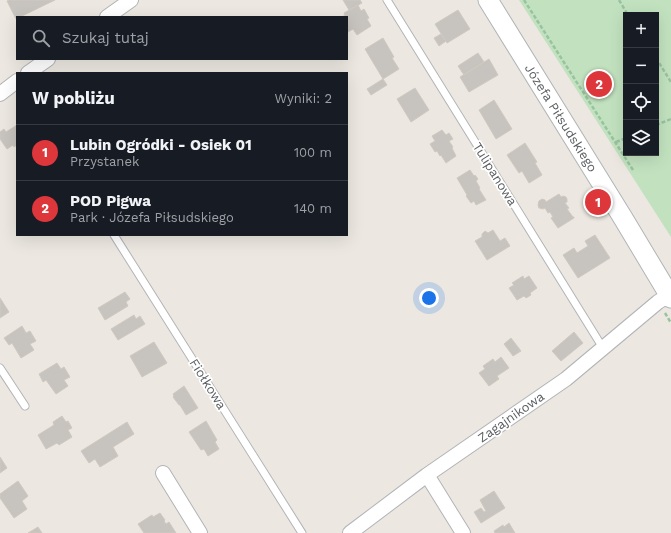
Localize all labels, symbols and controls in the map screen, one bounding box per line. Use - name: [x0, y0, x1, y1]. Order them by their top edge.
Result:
- map controls: [623, 12, 659, 156]
- button: +: [623, 12, 659, 48]
- search box: [16, 16, 348, 60]
- icon: search: [30, 27, 52, 49]
- text: Szukaj tutaj: [62, 29, 149, 47]
- button: −: [623, 48, 659, 84]
- street label: Józefa Piłsudskiego: [522, 61, 600, 175]
- pin: 2: [586, 69, 612, 99]
- button: locate: [623, 84, 659, 120]
- text: W pobliżu: [32, 88, 115, 108]
- text: Wyniki: 2: [275, 91, 332, 106]
- button: layers: [623, 120, 659, 156]
- text: Lubin Ogródki - Osiek 01: [70, 136, 252, 154]
- street label: Tulipanowa: [470, 140, 521, 209]
- text: 1: [42, 145, 48, 160]
- text: 100 m: [294, 145, 332, 160]
- text: Przystanek: [70, 154, 139, 169]
- pin: 1: [585, 187, 611, 217]
- text: POD Pigwa: [70, 192, 151, 210]
- text: 2: [41, 201, 49, 216]
- text: 140 m: [294, 201, 332, 216]
- text: Park · Józefa Piłsudskiego: [70, 210, 234, 225]
- your location: [419, 288, 439, 308]
- street label: Fiołkowa: [187, 356, 230, 413]
- street label: Zagajnikowa: [475, 388, 548, 445]

